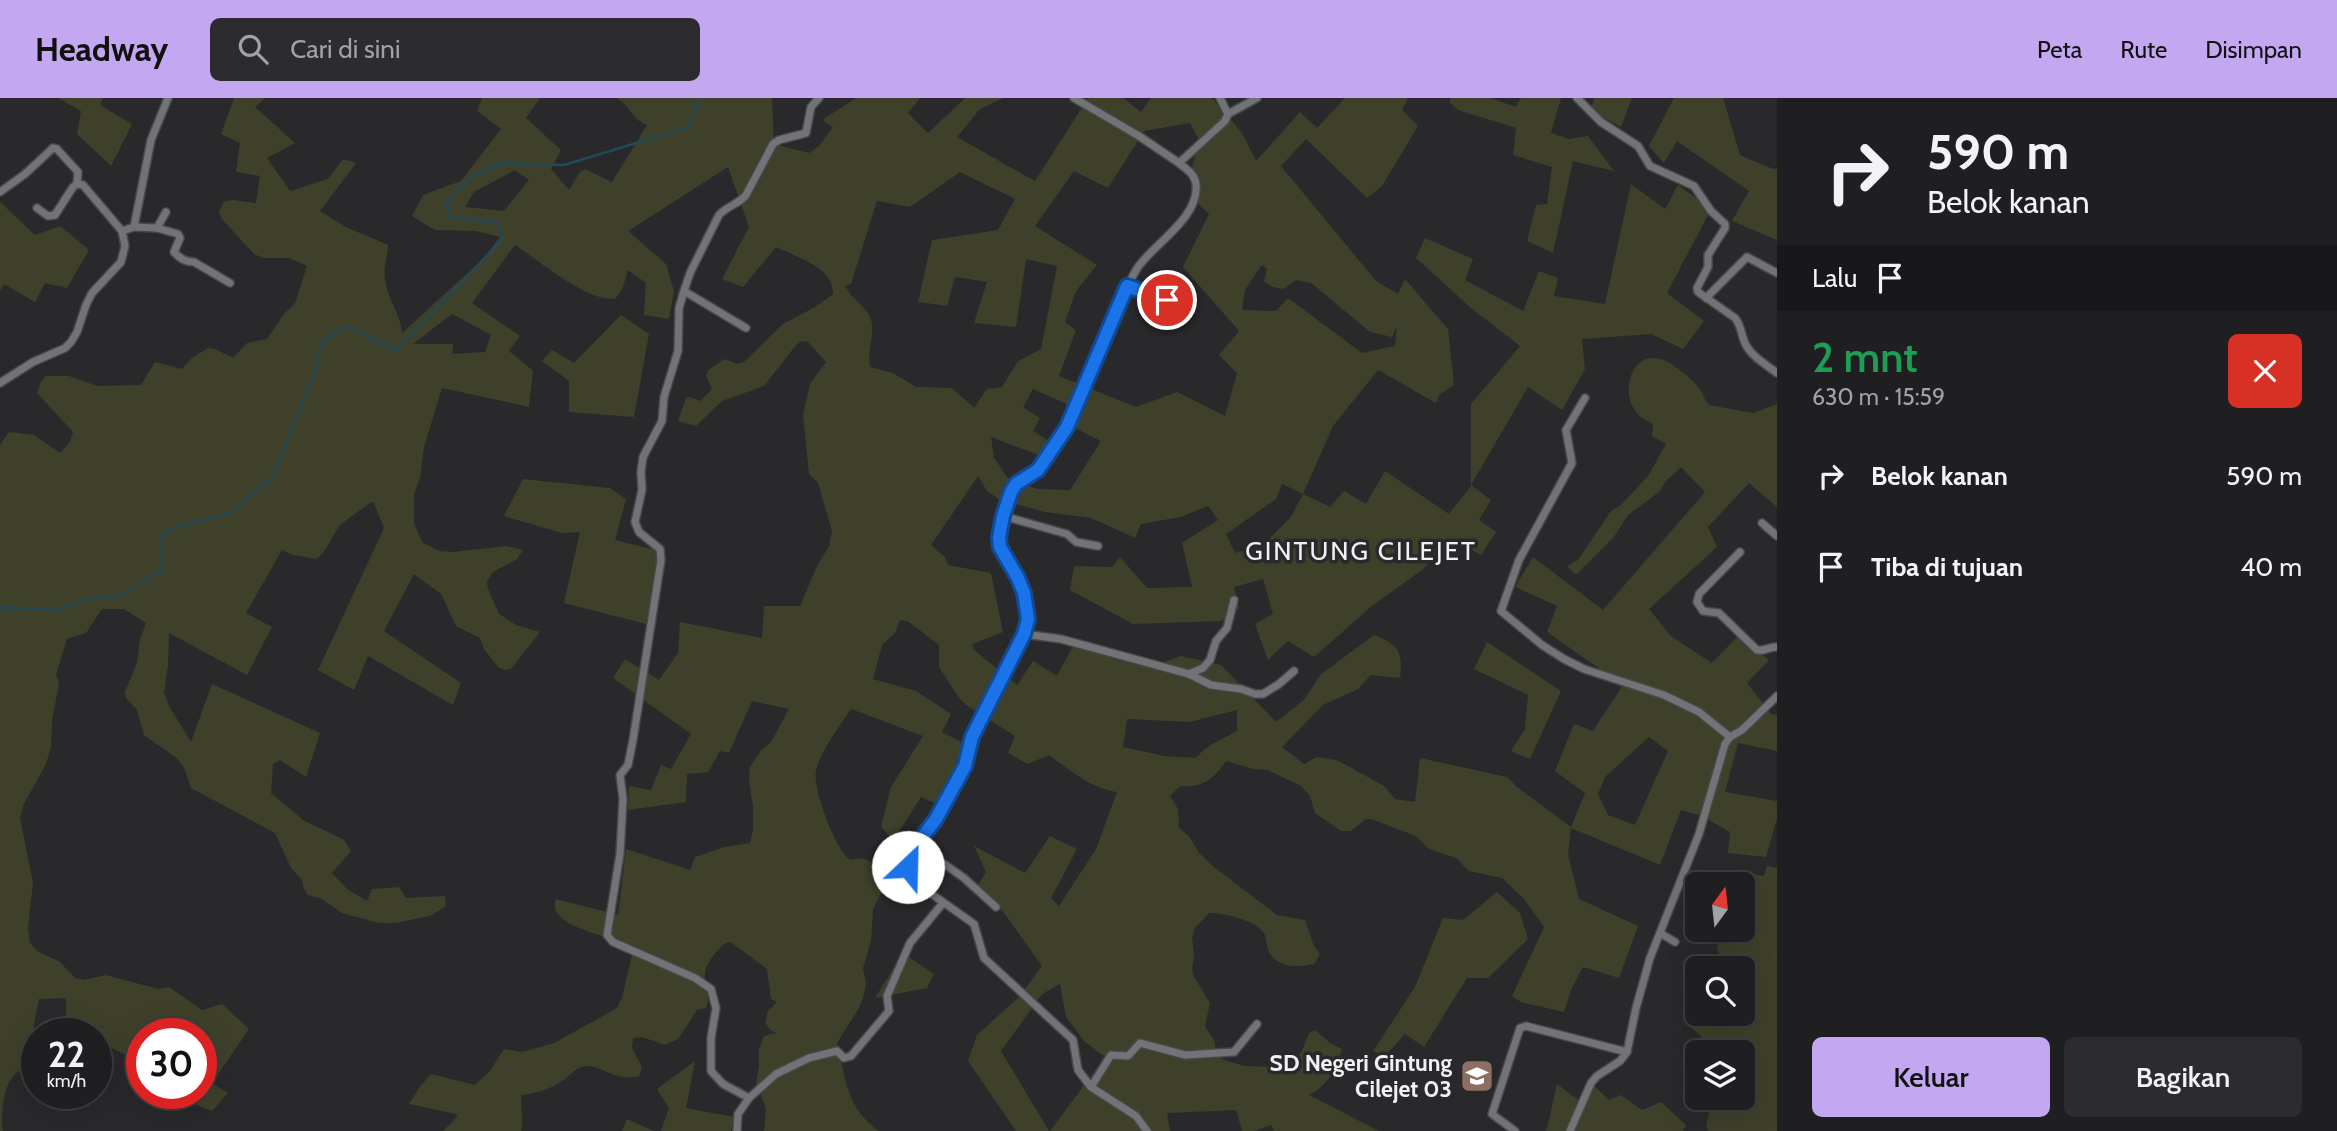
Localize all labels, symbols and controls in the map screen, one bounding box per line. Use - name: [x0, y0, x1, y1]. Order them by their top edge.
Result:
- search box: [210, 18, 700, 81]
- text: Headway: [35, 29, 168, 69]
- icon: search: [234, 30, 272, 68]
- text: Cari di sini: [290, 33, 400, 65]
- text: Peta: [2037, 35, 2082, 64]
- text: Rute: [2120, 35, 2167, 64]
- text: Disimpan: [2205, 35, 2302, 64]
- text: 590 m: [1927, 122, 2069, 181]
- icon: right: [1812, 126, 1903, 217]
- text: Belok kanan: [1927, 182, 2090, 221]
- icon: arrive: [1871, 259, 1909, 297]
- text: Lalu: [1812, 262, 1857, 294]
- pin: [1137, 270, 1197, 330]
- icon: arrive: [1148, 281, 1186, 319]
- text: 2 mnt: [1812, 331, 1918, 383]
- button: close: [2228, 334, 2302, 408]
- text: 630 m · 15:59: [1812, 383, 1945, 411]
- icon: right: [1812, 457, 1850, 495]
- text: Belok kanan: [1871, 460, 2008, 492]
- text: 590 m: [2226, 460, 2302, 492]
- district label: GINTUNG CILEJET: [1245, 535, 1477, 567]
- icon: arrive: [1812, 548, 1850, 586]
- text: Tiba di tujuan: [1871, 551, 2023, 583]
- text: 40 m: [2240, 551, 2302, 583]
- position arrow: [871, 830, 945, 904]
- north arrow: [1685, 872, 1755, 942]
- map controls: [1685, 872, 1755, 1110]
- button: search: [1685, 956, 1755, 1026]
- speed limit sign: 30: [126, 1018, 217, 1109]
- text: 22: [48, 1033, 85, 1076]
- button: Keluar: [1812, 1037, 2050, 1117]
- button: Bagikan: [2064, 1037, 2302, 1117]
- button: layers: [1685, 1040, 1755, 1110]
- place label: SD Negeri Gintung Cilejet 03: [1270, 1049, 1452, 1103]
- school or university icon: SD Negeri Gintung Cilejet 03: [1458, 1057, 1496, 1095]
- text: km/h: [47, 1070, 86, 1092]

